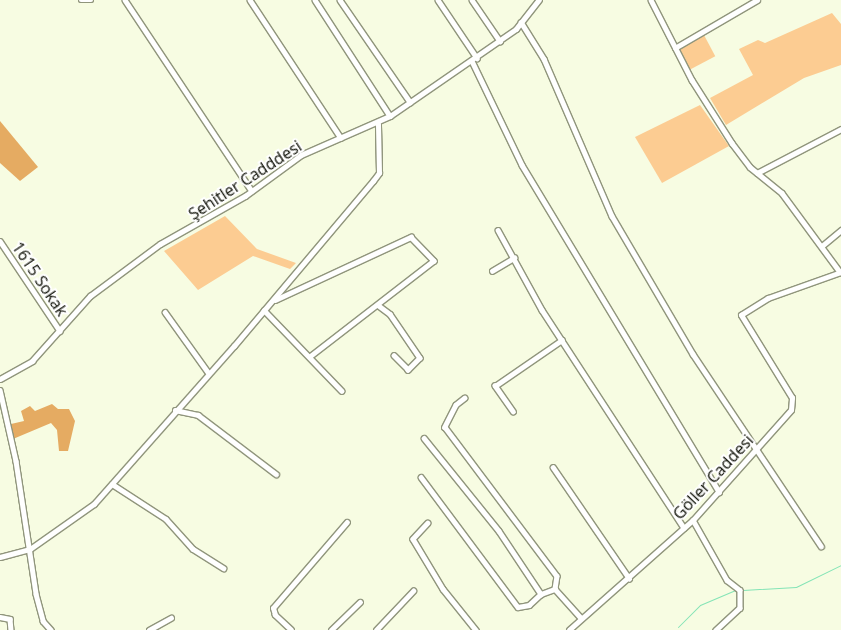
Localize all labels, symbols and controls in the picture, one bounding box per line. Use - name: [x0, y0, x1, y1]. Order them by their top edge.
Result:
- street label: Şehitler Cadddesi: [185, 136, 305, 224]
- street label: 1615 Sokak: [8, 238, 72, 320]
- street label: Göller Caddesi: [669, 431, 757, 523]

